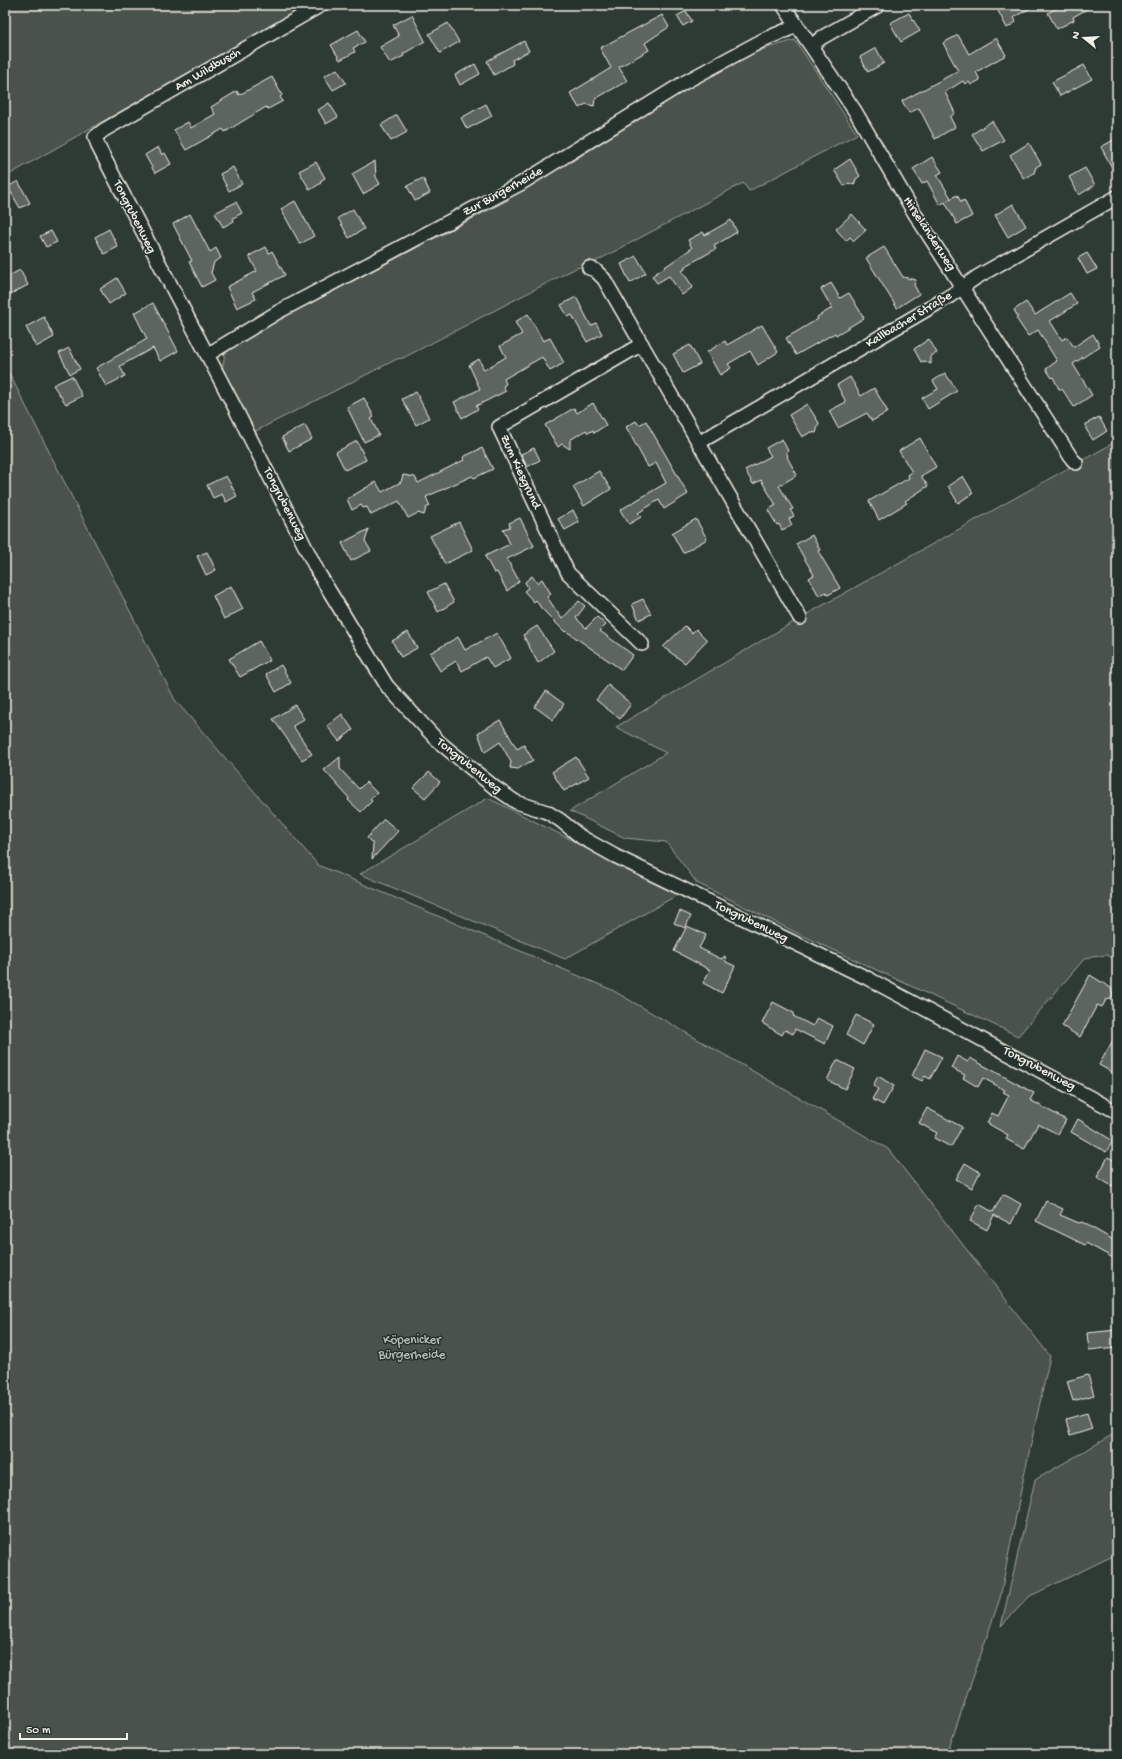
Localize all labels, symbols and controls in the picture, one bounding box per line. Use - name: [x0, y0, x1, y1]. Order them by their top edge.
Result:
- north arrow: [1064, 18, 1104, 58]
- text: N: [1070, 30, 1083, 41]
- street label: Am Wildbusch: [172, 45, 244, 95]
- street label: Zur Bürgerheide: [460, 164, 546, 220]
- street label: Tongrubenweg: [109, 177, 159, 256]
- street label: Hirseländerweg: [899, 194, 959, 274]
- street label: Kallbacher Straße: [863, 288, 955, 352]
- street label: Zum Kiesgrund: [496, 432, 544, 513]
- street label: Tongrubenweg: [259, 464, 309, 543]
- street label: Tongrubenweg: [432, 734, 505, 797]
- street label: Tongrubenweg: [711, 897, 790, 946]
- street label: Tongrubenweg: [999, 1043, 1078, 1094]
- park label: Köpenicker Bürgerheide: [378, 1333, 446, 1363]
- scale bar: [20, 1715, 127, 1741]
- text: 50 m: [26, 1724, 51, 1738]

